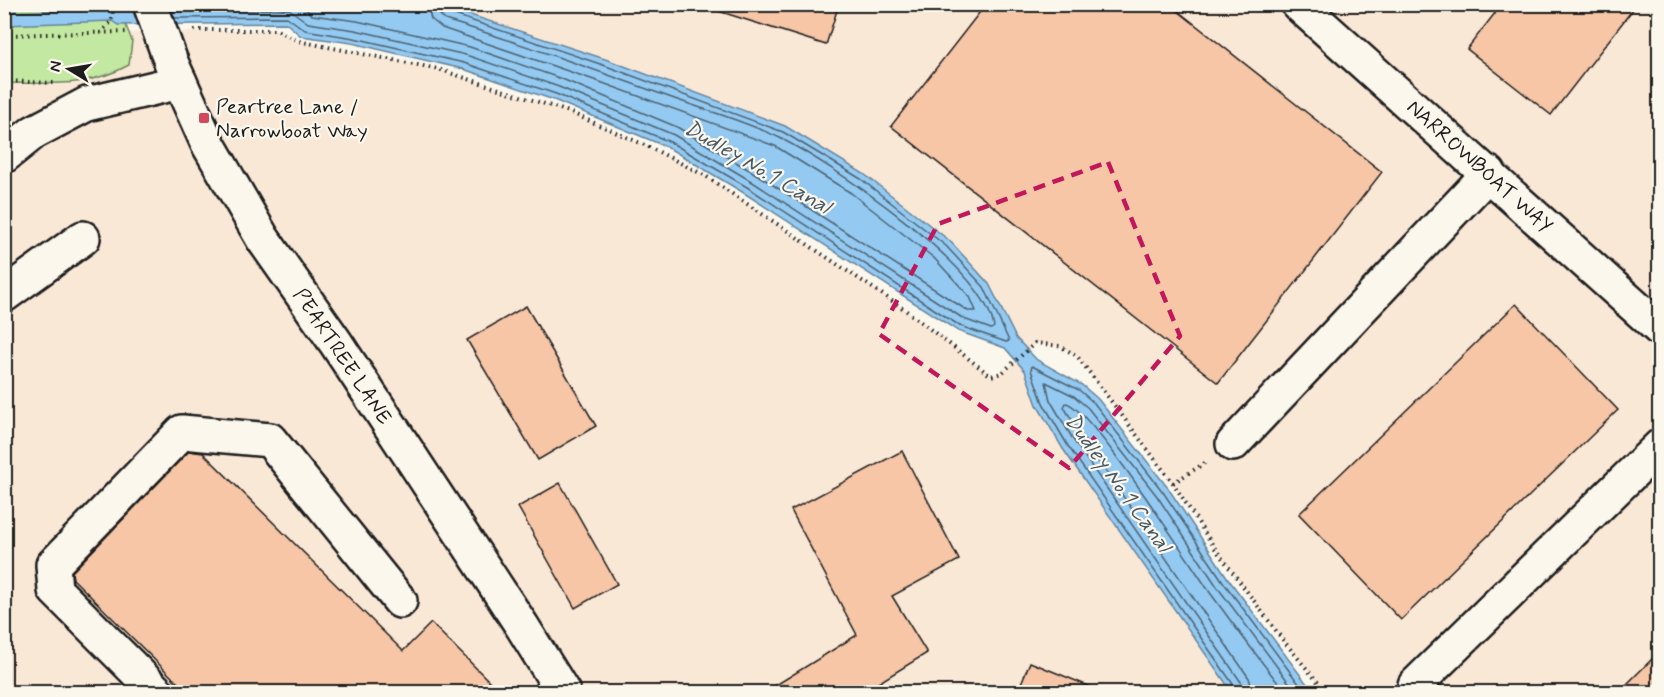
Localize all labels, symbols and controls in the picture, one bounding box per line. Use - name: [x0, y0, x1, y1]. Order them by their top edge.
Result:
- north arrow: [39, 39, 99, 99]
- text: N: [44, 59, 67, 74]
- place label: Peartree Lane / Narrowboat Way: [216, 93, 368, 145]
- street label: NARROWBOAT WAY: [1400, 94, 1559, 240]
- marker: Peartree Lane / Narrowboat Way: [197, 111, 211, 125]
- water label: Dudley No.1 Canal: [679, 114, 838, 222]
- street label: PEARTREE LANE: [286, 283, 398, 430]
- water label: Dudley No.1 Canal: [1058, 408, 1179, 560]

